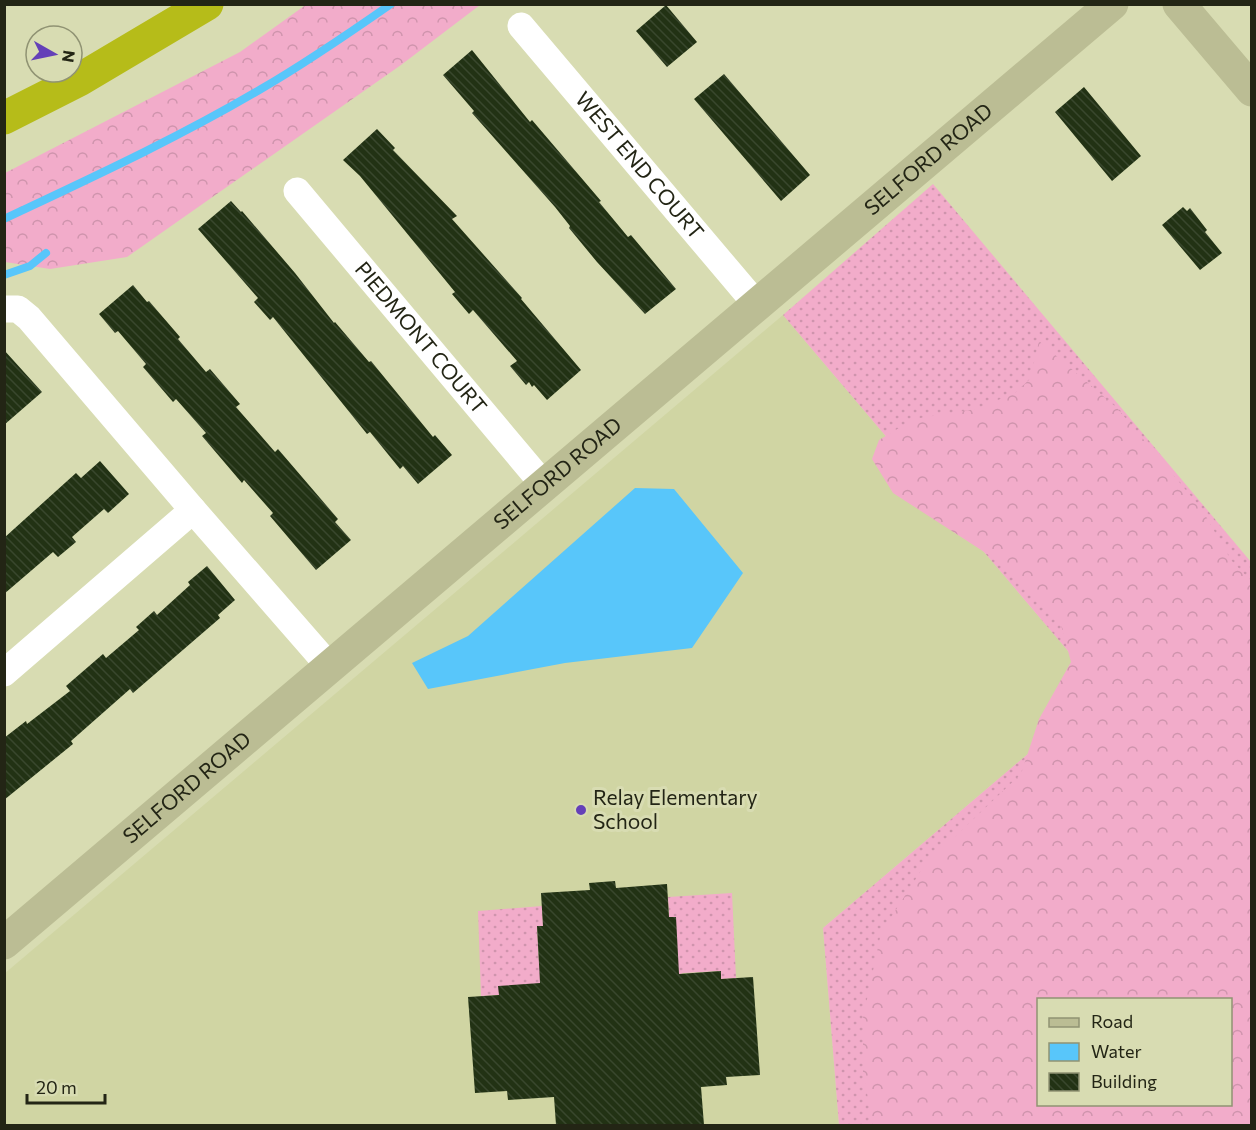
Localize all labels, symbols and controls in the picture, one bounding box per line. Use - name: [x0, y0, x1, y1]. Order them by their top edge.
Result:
- north arrow: [24, 24, 84, 84]
- text: N: [59, 49, 80, 64]
- street label: WEST END COURT: [571, 86, 710, 244]
- street label: SELFORD ROAD: [859, 97, 997, 219]
- street label: PIEDMONT COURT: [351, 256, 493, 418]
- street label: SELFORD ROAD: [488, 411, 626, 534]
- street label: SELFORD ROAD: [117, 725, 255, 848]
- place label: Relay Elementary School: [593, 784, 758, 833]
- marker: Relay Elementary School: [574, 803, 588, 817]
- legend: [1037, 998, 1232, 1106]
- text: Road: [1091, 1010, 1133, 1032]
- text: Water: [1091, 1040, 1142, 1062]
- scale bar: [27, 1067, 105, 1105]
- text: Building: [1091, 1070, 1157, 1092]
- text: 20 m: [36, 1076, 77, 1098]

